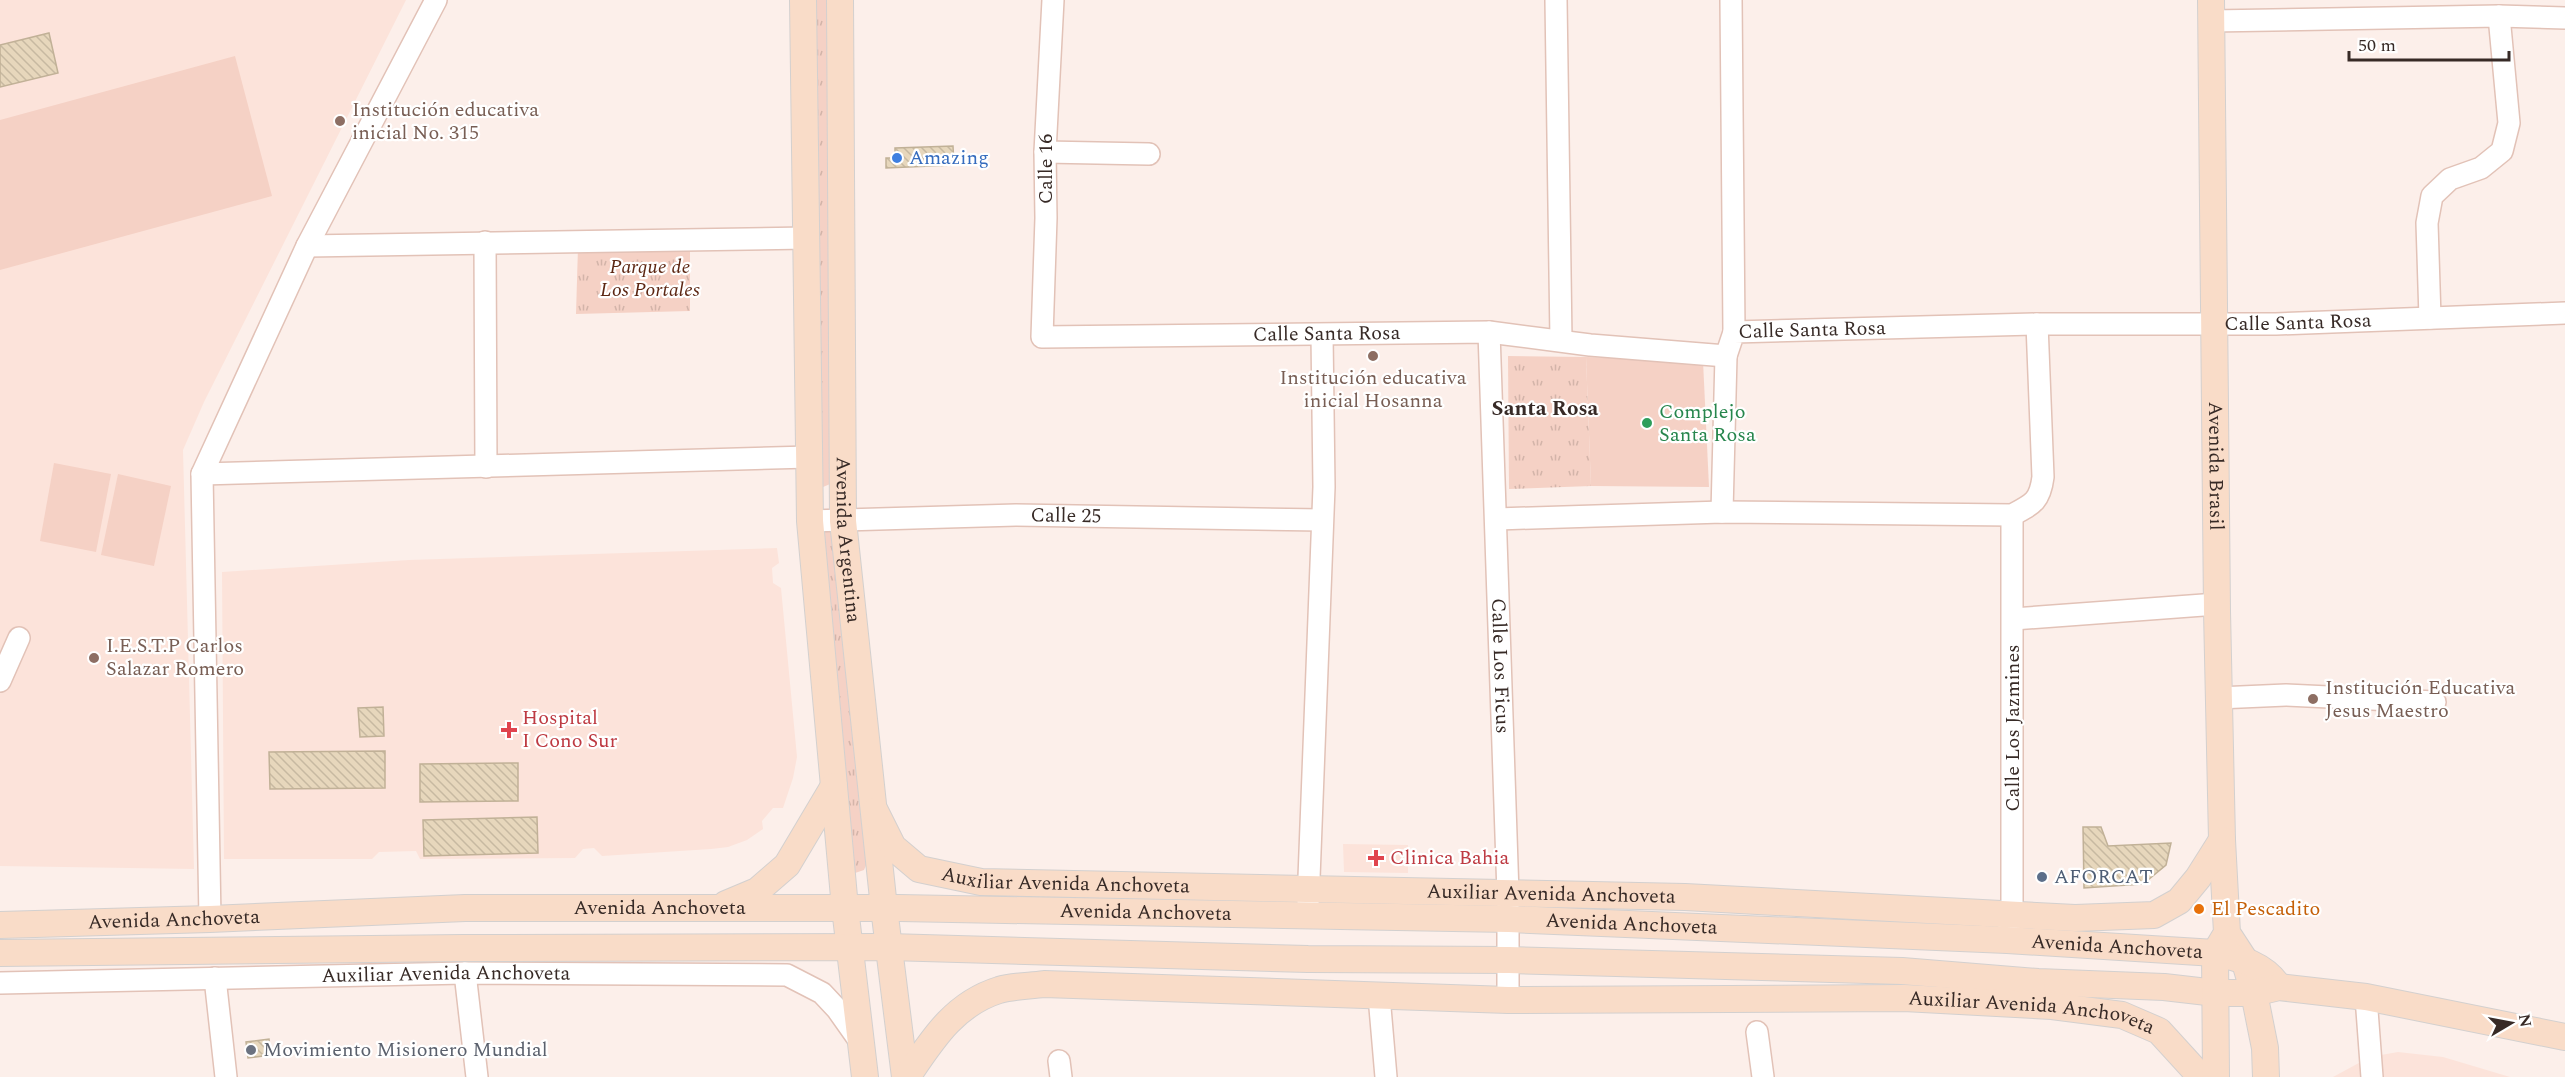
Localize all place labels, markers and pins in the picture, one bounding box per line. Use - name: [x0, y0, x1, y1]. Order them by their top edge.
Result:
- place label: Institución educativa inicial No. 315: [352, 95, 539, 148]
- marker: Institución educativa inicial No. 315: [333, 114, 347, 128]
- place label: Amazing: [909, 143, 989, 173]
- marker: Amazing: [890, 151, 904, 165]
- marker: Institución educativa inicial Hosanna: [1366, 349, 1380, 363]
- place label: Institución educativa inicial Hosanna: [1280, 363, 1467, 416]
- place label: Complejo Santa Rosa: [1659, 397, 1756, 450]
- marker: Complejo Santa Rosa: [1640, 416, 1654, 430]
- place label: I.E.S.T.P Carlos Salazar Romero: [106, 631, 244, 684]
- marker: I.E.S.T.P Carlos Salazar Romero: [87, 651, 101, 665]
- place label: Institución Educativa Jesus Maestro: [2325, 673, 2516, 726]
- marker: Institución Educativa Jesus Maestro: [2306, 692, 2320, 706]
- place label: Hospital I Cono Sur: [522, 703, 617, 756]
- marker: Hospital I Cono Sur: [500, 721, 518, 739]
- place label: Clinica Bahia: [1390, 843, 1509, 873]
- marker: Clinica Bahia: [1367, 849, 1385, 867]
- place label: AFORCAT: [2054, 862, 2153, 892]
- marker: AFORCAT: [2035, 870, 2049, 884]
- place label: El Pescadito: [2211, 894, 2320, 924]
- marker: El Pescadito: [2192, 902, 2206, 916]
- place label: Movimiento Misionero Mundial: [263, 1035, 548, 1065]
- marker: Movimiento Misionero Mundial: [244, 1043, 258, 1057]

